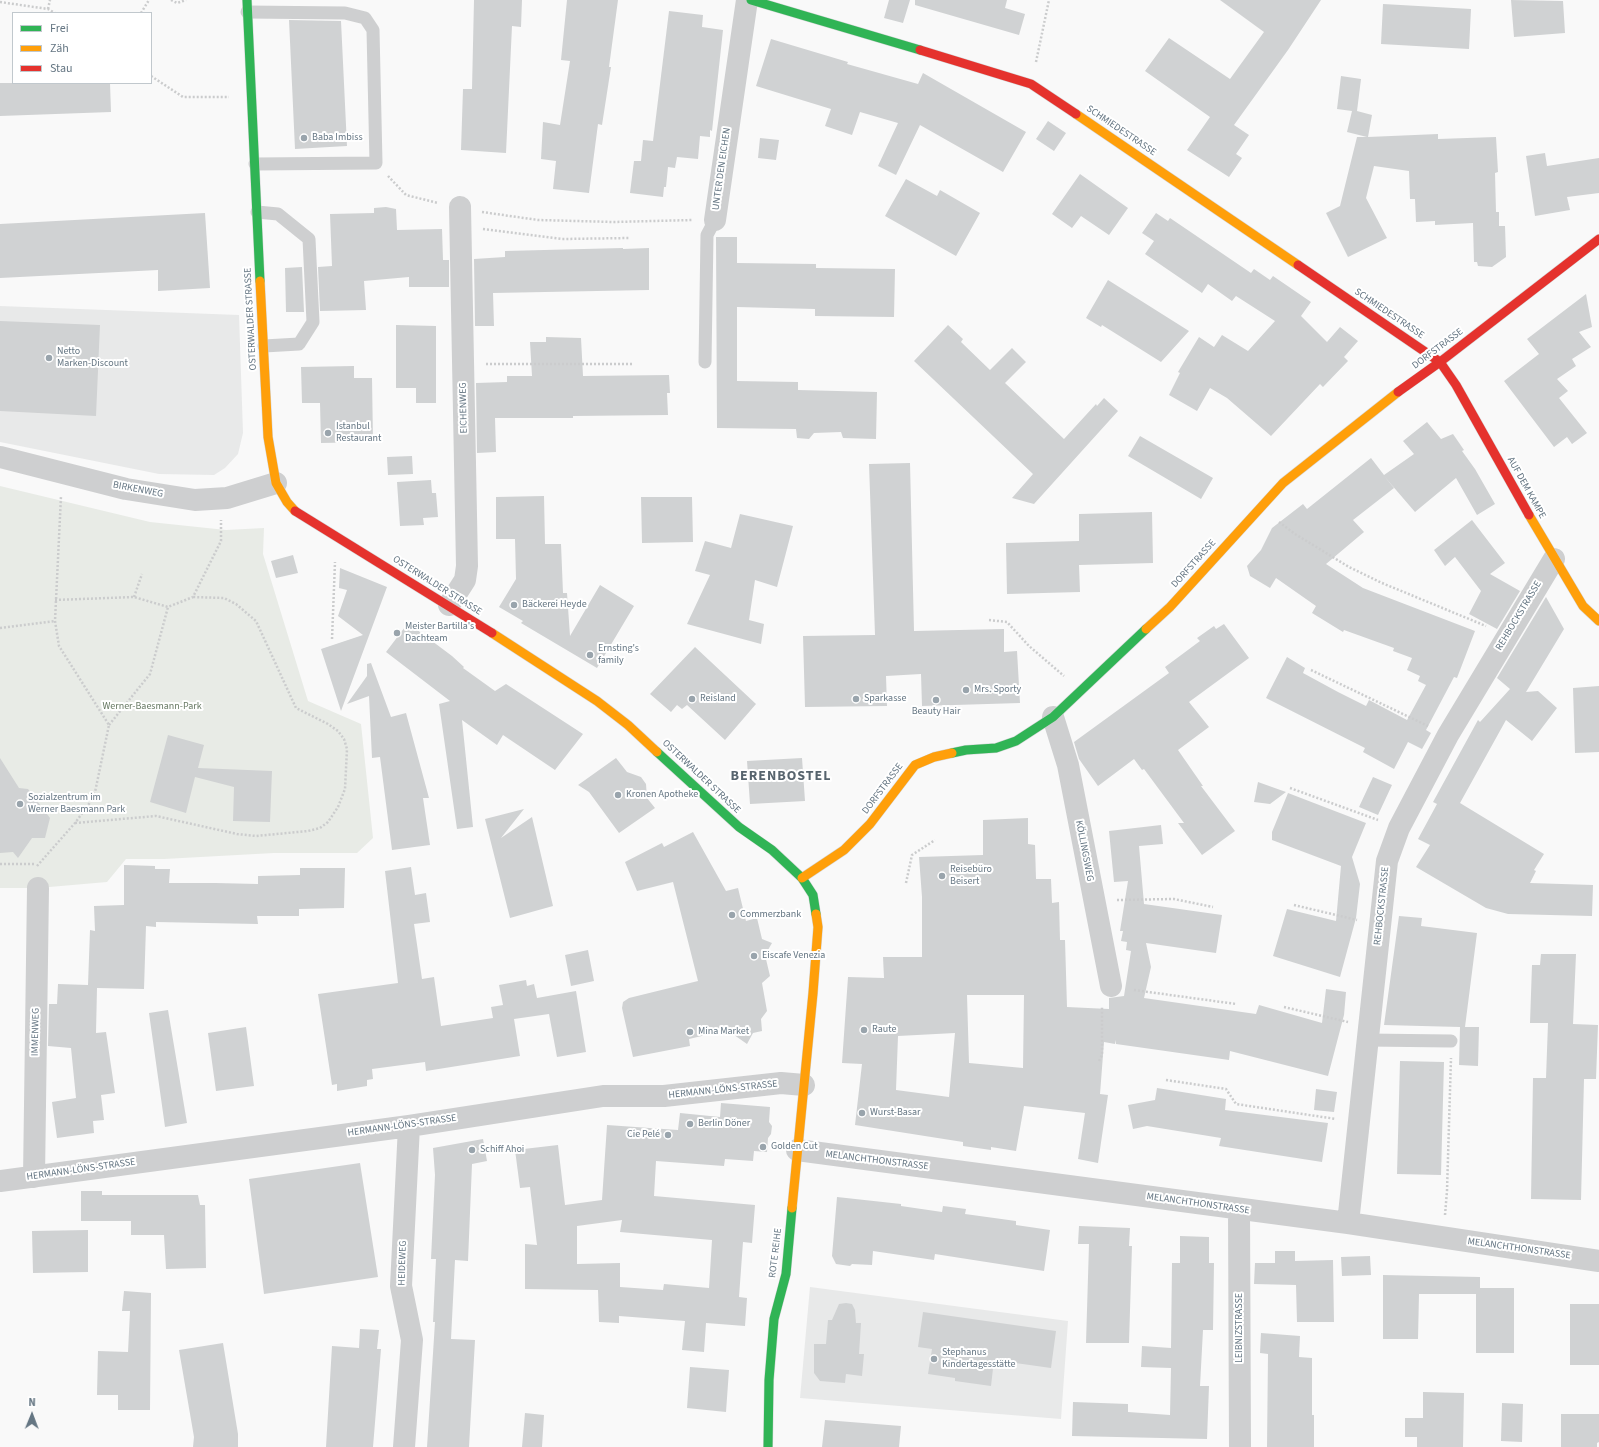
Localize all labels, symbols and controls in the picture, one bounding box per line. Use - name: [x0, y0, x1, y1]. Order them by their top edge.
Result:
- legend: [12, 12, 152, 84]
- text: Frei: [50, 20, 69, 37]
- text: Zäh: [50, 40, 69, 57]
- text: Stau: [50, 60, 73, 77]
- street label: SCHMIEDESTRASSE: [1084, 103, 1158, 159]
- street label: UNTER DEN EICHEN: [710, 127, 734, 211]
- place label: Baba Imbiss: [312, 132, 363, 144]
- marker: Baba Imbiss: [299, 133, 309, 143]
- street label: OSTERWALDER STRASSE: [242, 267, 260, 371]
- street label: SCHMIEDESTRASSE: [1352, 286, 1426, 342]
- street label: DORFSTRASSE: [1410, 326, 1466, 372]
- place label: Netto Marken-Discount: [57, 346, 128, 370]
- marker: Netto Marken-Discount: [44, 353, 54, 363]
- street label: EICHENWEG: [458, 382, 470, 434]
- place label: Istanbul Restaurant: [336, 421, 381, 444]
- marker: Istanbul Restaurant: [323, 428, 333, 438]
- street label: AUF DEM KAMPE: [1504, 455, 1548, 521]
- street label: BIRKENWEG: [112, 479, 164, 501]
- street label: DORFSTRASSE: [1169, 537, 1219, 591]
- street label: OSTERWALDER STRASSE: [390, 554, 484, 618]
- street label: REHBOCKSTRASSE: [1494, 579, 1544, 653]
- place label: Bäckerei Heyde: [522, 599, 587, 611]
- marker: Bäckerei Heyde: [509, 600, 519, 610]
- place label: Meister Bartilla's Dachteam: [405, 621, 474, 644]
- marker: Meister Bartilla's Dachteam: [392, 628, 402, 638]
- place label: Ernsting's family: [598, 643, 639, 666]
- marker: Ernsting's family: [585, 650, 595, 660]
- place label: Mrs. Sporty: [974, 684, 1021, 696]
- marker: Mrs. Sporty: [961, 685, 971, 695]
- place label: Reisland: [700, 693, 736, 705]
- place label: Sparkasse: [864, 693, 906, 705]
- marker: Reisland: [687, 694, 697, 704]
- marker: Sparkasse: [851, 694, 861, 704]
- marker: Beauty Hair: [931, 695, 941, 705]
- park label: Werner-Baesmann-Park: [102, 701, 202, 713]
- place label: Beauty Hair: [912, 706, 960, 718]
- street label: OSTERWALDER STRASSE: [659, 738, 743, 816]
- street label: DORFSTRASSE: [860, 761, 906, 817]
- district label: BERENBOSTEL: [731, 769, 831, 785]
- place label: Kronen Apotheke: [626, 789, 698, 801]
- marker: Kronen Apotheke: [613, 790, 623, 800]
- place label: Sozialzentrum im Werner Baesmann Park: [28, 792, 125, 816]
- marker: Sozialzentrum im Werner Baesmann Park: [15, 799, 25, 809]
- street label: KÖLLINGSWEG: [1072, 819, 1096, 883]
- place label: Reisebüro Beisert: [950, 864, 992, 888]
- street label: REHBOCKSTRASSE: [1372, 866, 1392, 946]
- marker: Reisebüro Beisert: [937, 871, 947, 881]
- place label: Commerzbank: [740, 909, 801, 921]
- marker: Commerzbank: [727, 910, 737, 920]
- place label: Eiscafe Venezia: [762, 950, 825, 962]
- marker: Eiscafe Venezia: [749, 951, 759, 961]
- street label: IMMENWEG: [30, 1008, 42, 1056]
- place label: Raute: [872, 1024, 896, 1036]
- marker: Raute: [859, 1025, 869, 1035]
- place label: Mina Market: [698, 1026, 749, 1038]
- marker: Mina Market: [685, 1027, 695, 1037]
- street label: HERMANN-LÖNS-STRASSE: [668, 1078, 778, 1102]
- place label: Wurst-Basar: [870, 1107, 921, 1119]
- marker: Wurst-Basar: [857, 1108, 867, 1118]
- street label: HERMANN-LÖNS-STRASSE: [347, 1112, 457, 1140]
- place label: Berlin Döner: [698, 1118, 750, 1130]
- marker: Berlin Döner: [685, 1119, 695, 1129]
- place label: Cie Pelé: [627, 1129, 660, 1141]
- marker: Cie Pelé: [663, 1130, 673, 1140]
- place label: Golden Cut: [771, 1141, 818, 1153]
- marker: Golden Cut: [758, 1142, 768, 1152]
- place label: Schiff Ahoi: [480, 1144, 524, 1156]
- marker: Schiff Ahoi: [467, 1145, 477, 1155]
- street label: MELANCHTHONSTRASSE: [825, 1149, 929, 1173]
- street label: HERMANN-LÖNS-STRASSE: [26, 1156, 136, 1184]
- street label: MELANCHTHONSTRASSE: [1146, 1191, 1250, 1217]
- street label: ROTE REIHE: [767, 1227, 785, 1279]
- street label: MELANCHTHONSTRASSE: [1467, 1236, 1571, 1262]
- street label: HEIDEWEG: [396, 1240, 410, 1286]
- street label: LEIBNIZSTRASSE: [1234, 1293, 1246, 1363]
- place label: Stephanus Kindertagesstätte: [942, 1347, 1015, 1370]
- marker: Stephanus Kindertagesstätte: [929, 1354, 939, 1364]
- north arrow: [12, 1395, 52, 1435]
- text: N: [28, 1395, 36, 1410]

